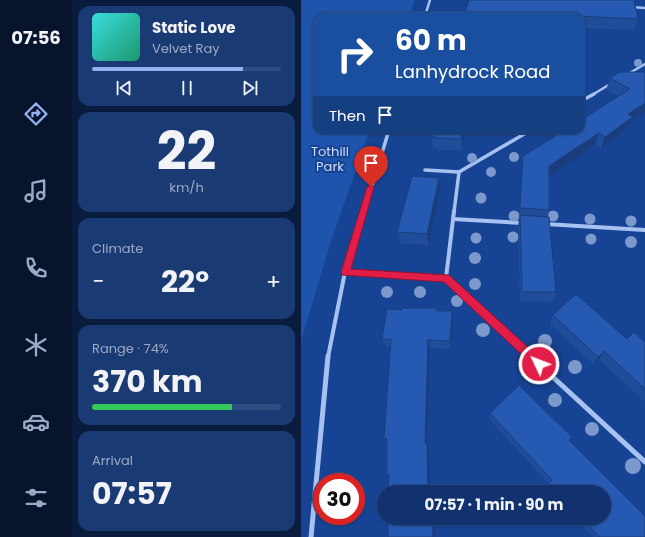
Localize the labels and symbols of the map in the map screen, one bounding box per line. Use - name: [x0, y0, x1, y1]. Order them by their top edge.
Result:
- park label: Tothill Park: [311, 142, 349, 176]
- pin: [354, 146, 388, 187]
- position arrow: [518, 343, 560, 385]
- speed limit sign: 30: [313, 473, 365, 525]

